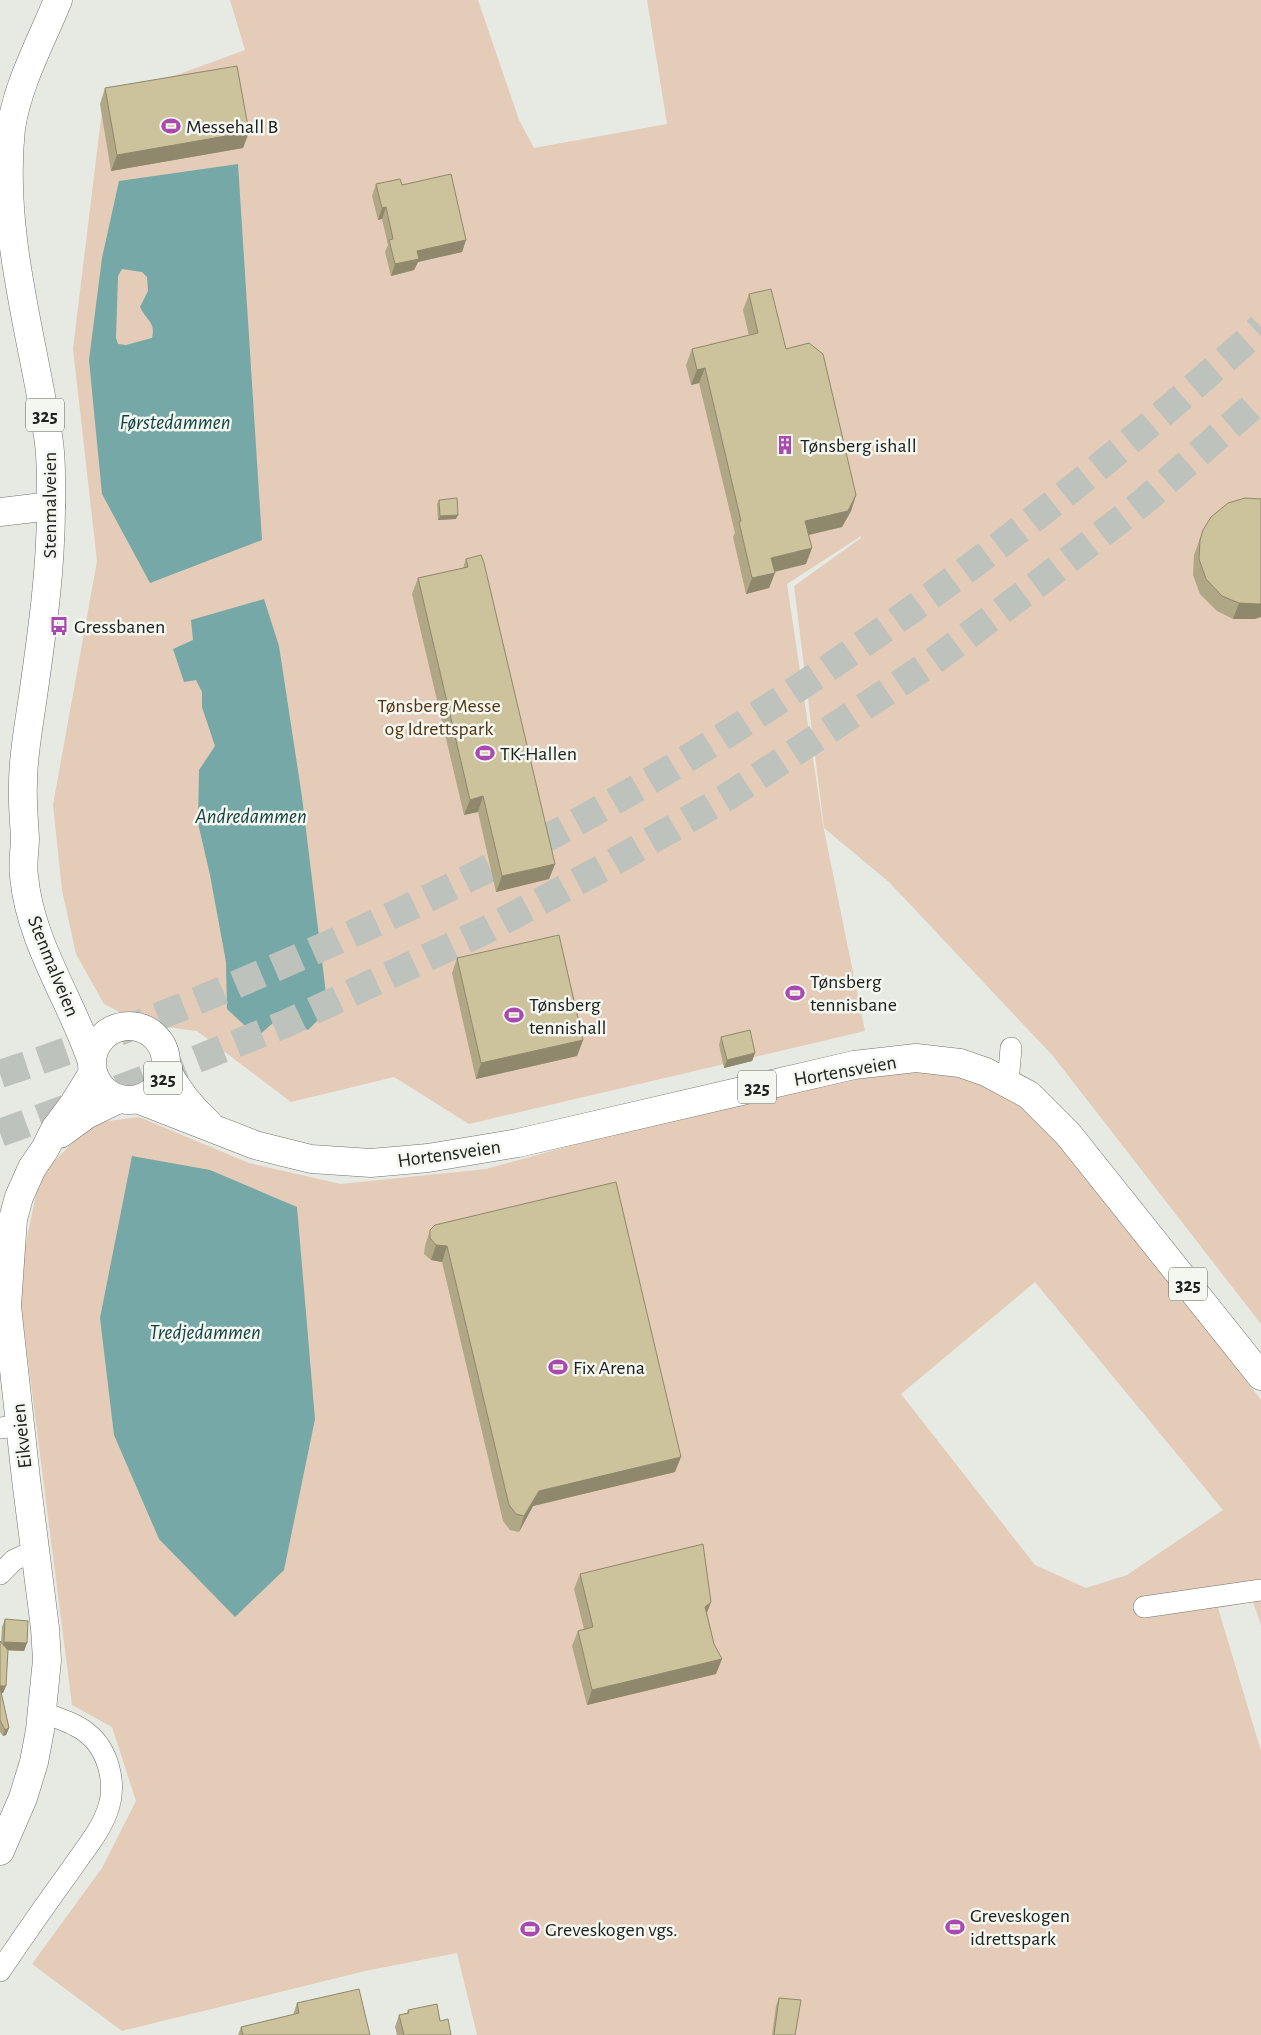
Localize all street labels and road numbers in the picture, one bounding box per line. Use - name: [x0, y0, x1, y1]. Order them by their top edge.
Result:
- road number: 325: [26, 398, 64, 432]
- street label: Stenmalveien: [40, 452, 60, 558]
- street label: Stenmalveien: [24, 913, 82, 1020]
- street label: Hortensveien: [792, 1052, 898, 1090]
- road number: 325: [144, 1062, 182, 1094]
- road number: 325: [738, 1070, 776, 1104]
- street label: Hortensveien: [396, 1137, 502, 1171]
- road number: 325: [1169, 1268, 1207, 1300]
- street label: Eikveien: [9, 1402, 35, 1469]

